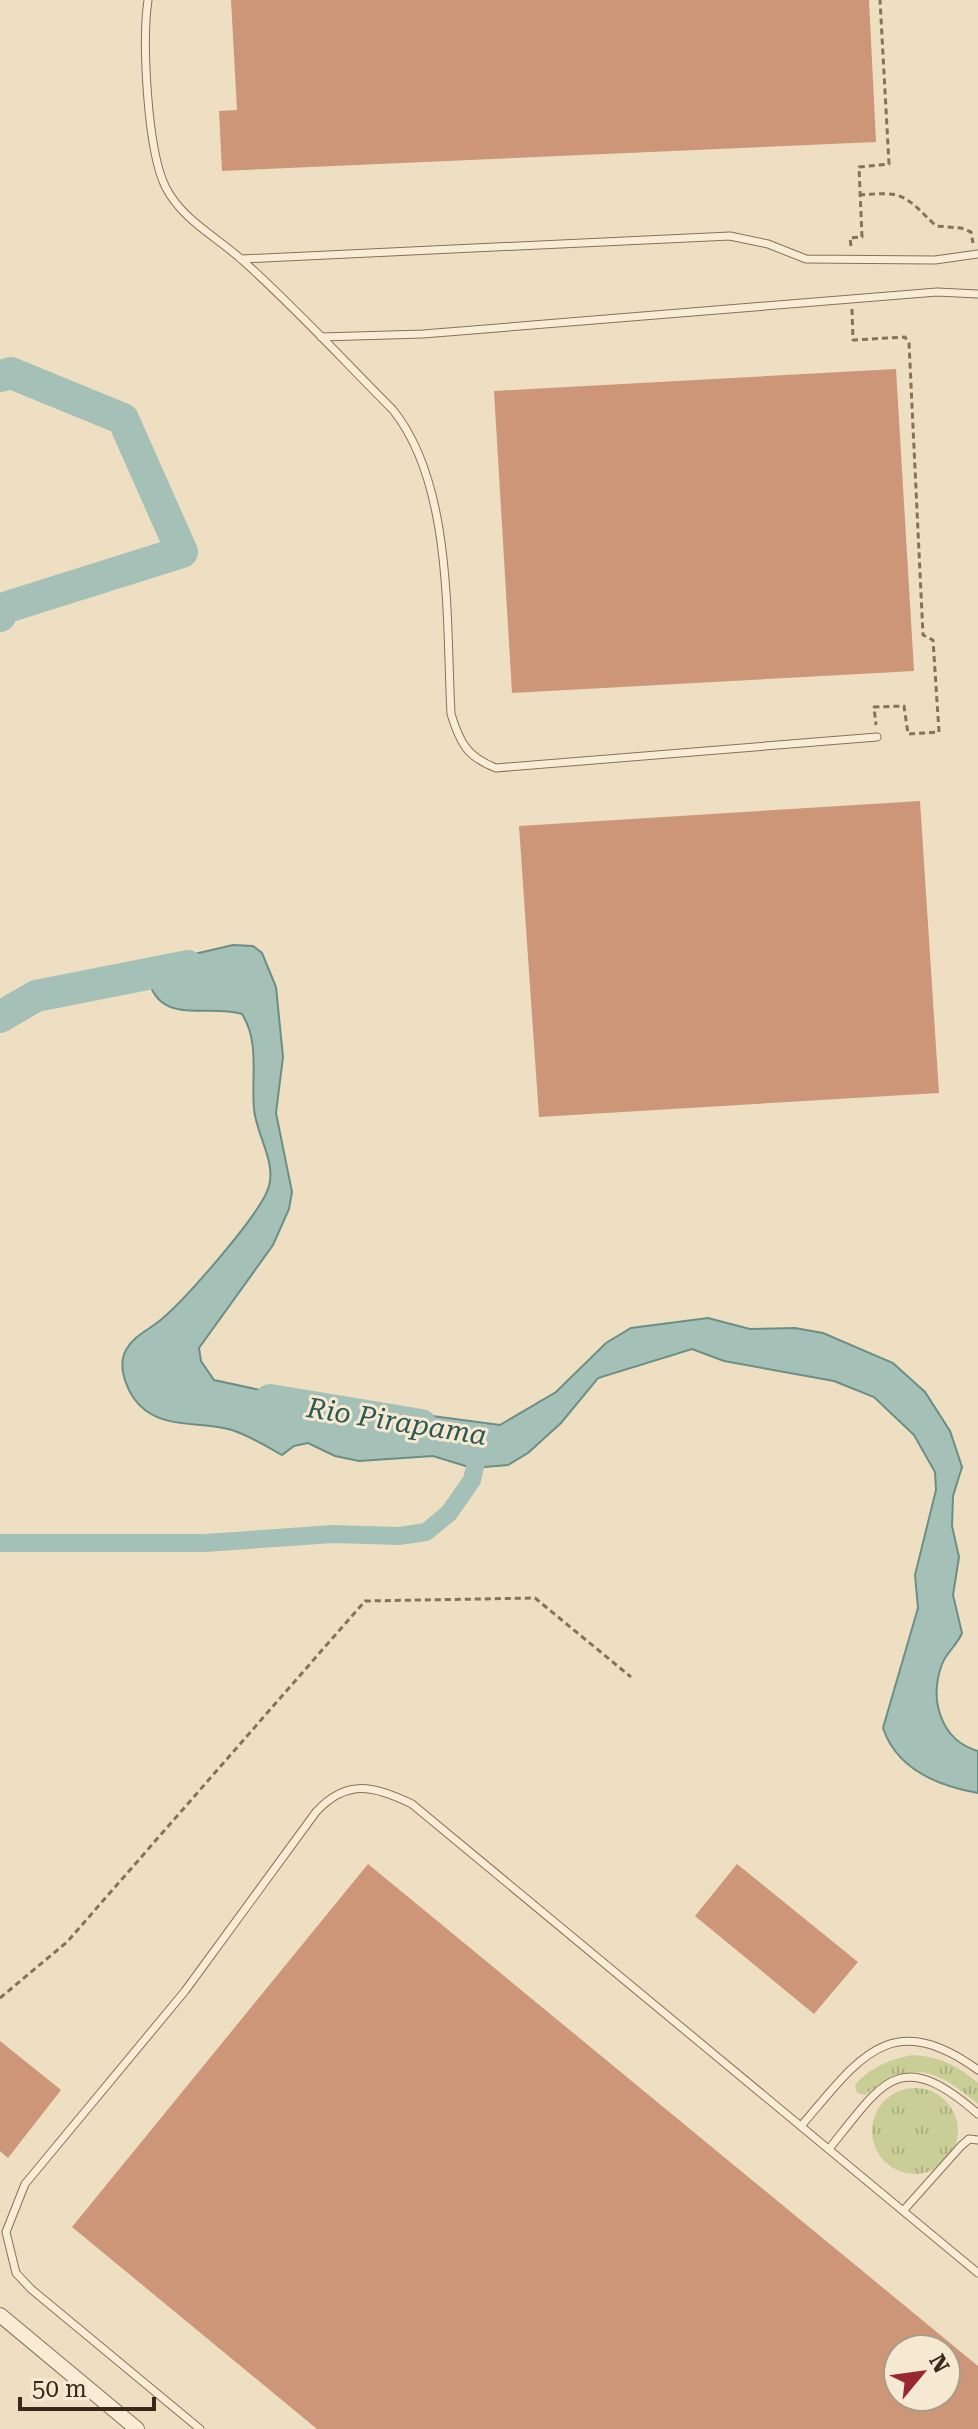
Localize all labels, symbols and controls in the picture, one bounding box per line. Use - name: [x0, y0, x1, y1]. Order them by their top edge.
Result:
- water label: Rio Pirapama: [304, 1391, 489, 1452]
- north arrow: [882, 2333, 962, 2413]
- text: N: [924, 2350, 954, 2377]
- scale bar: [20, 2361, 154, 2411]
- text: 50 m: [32, 2375, 87, 2403]

